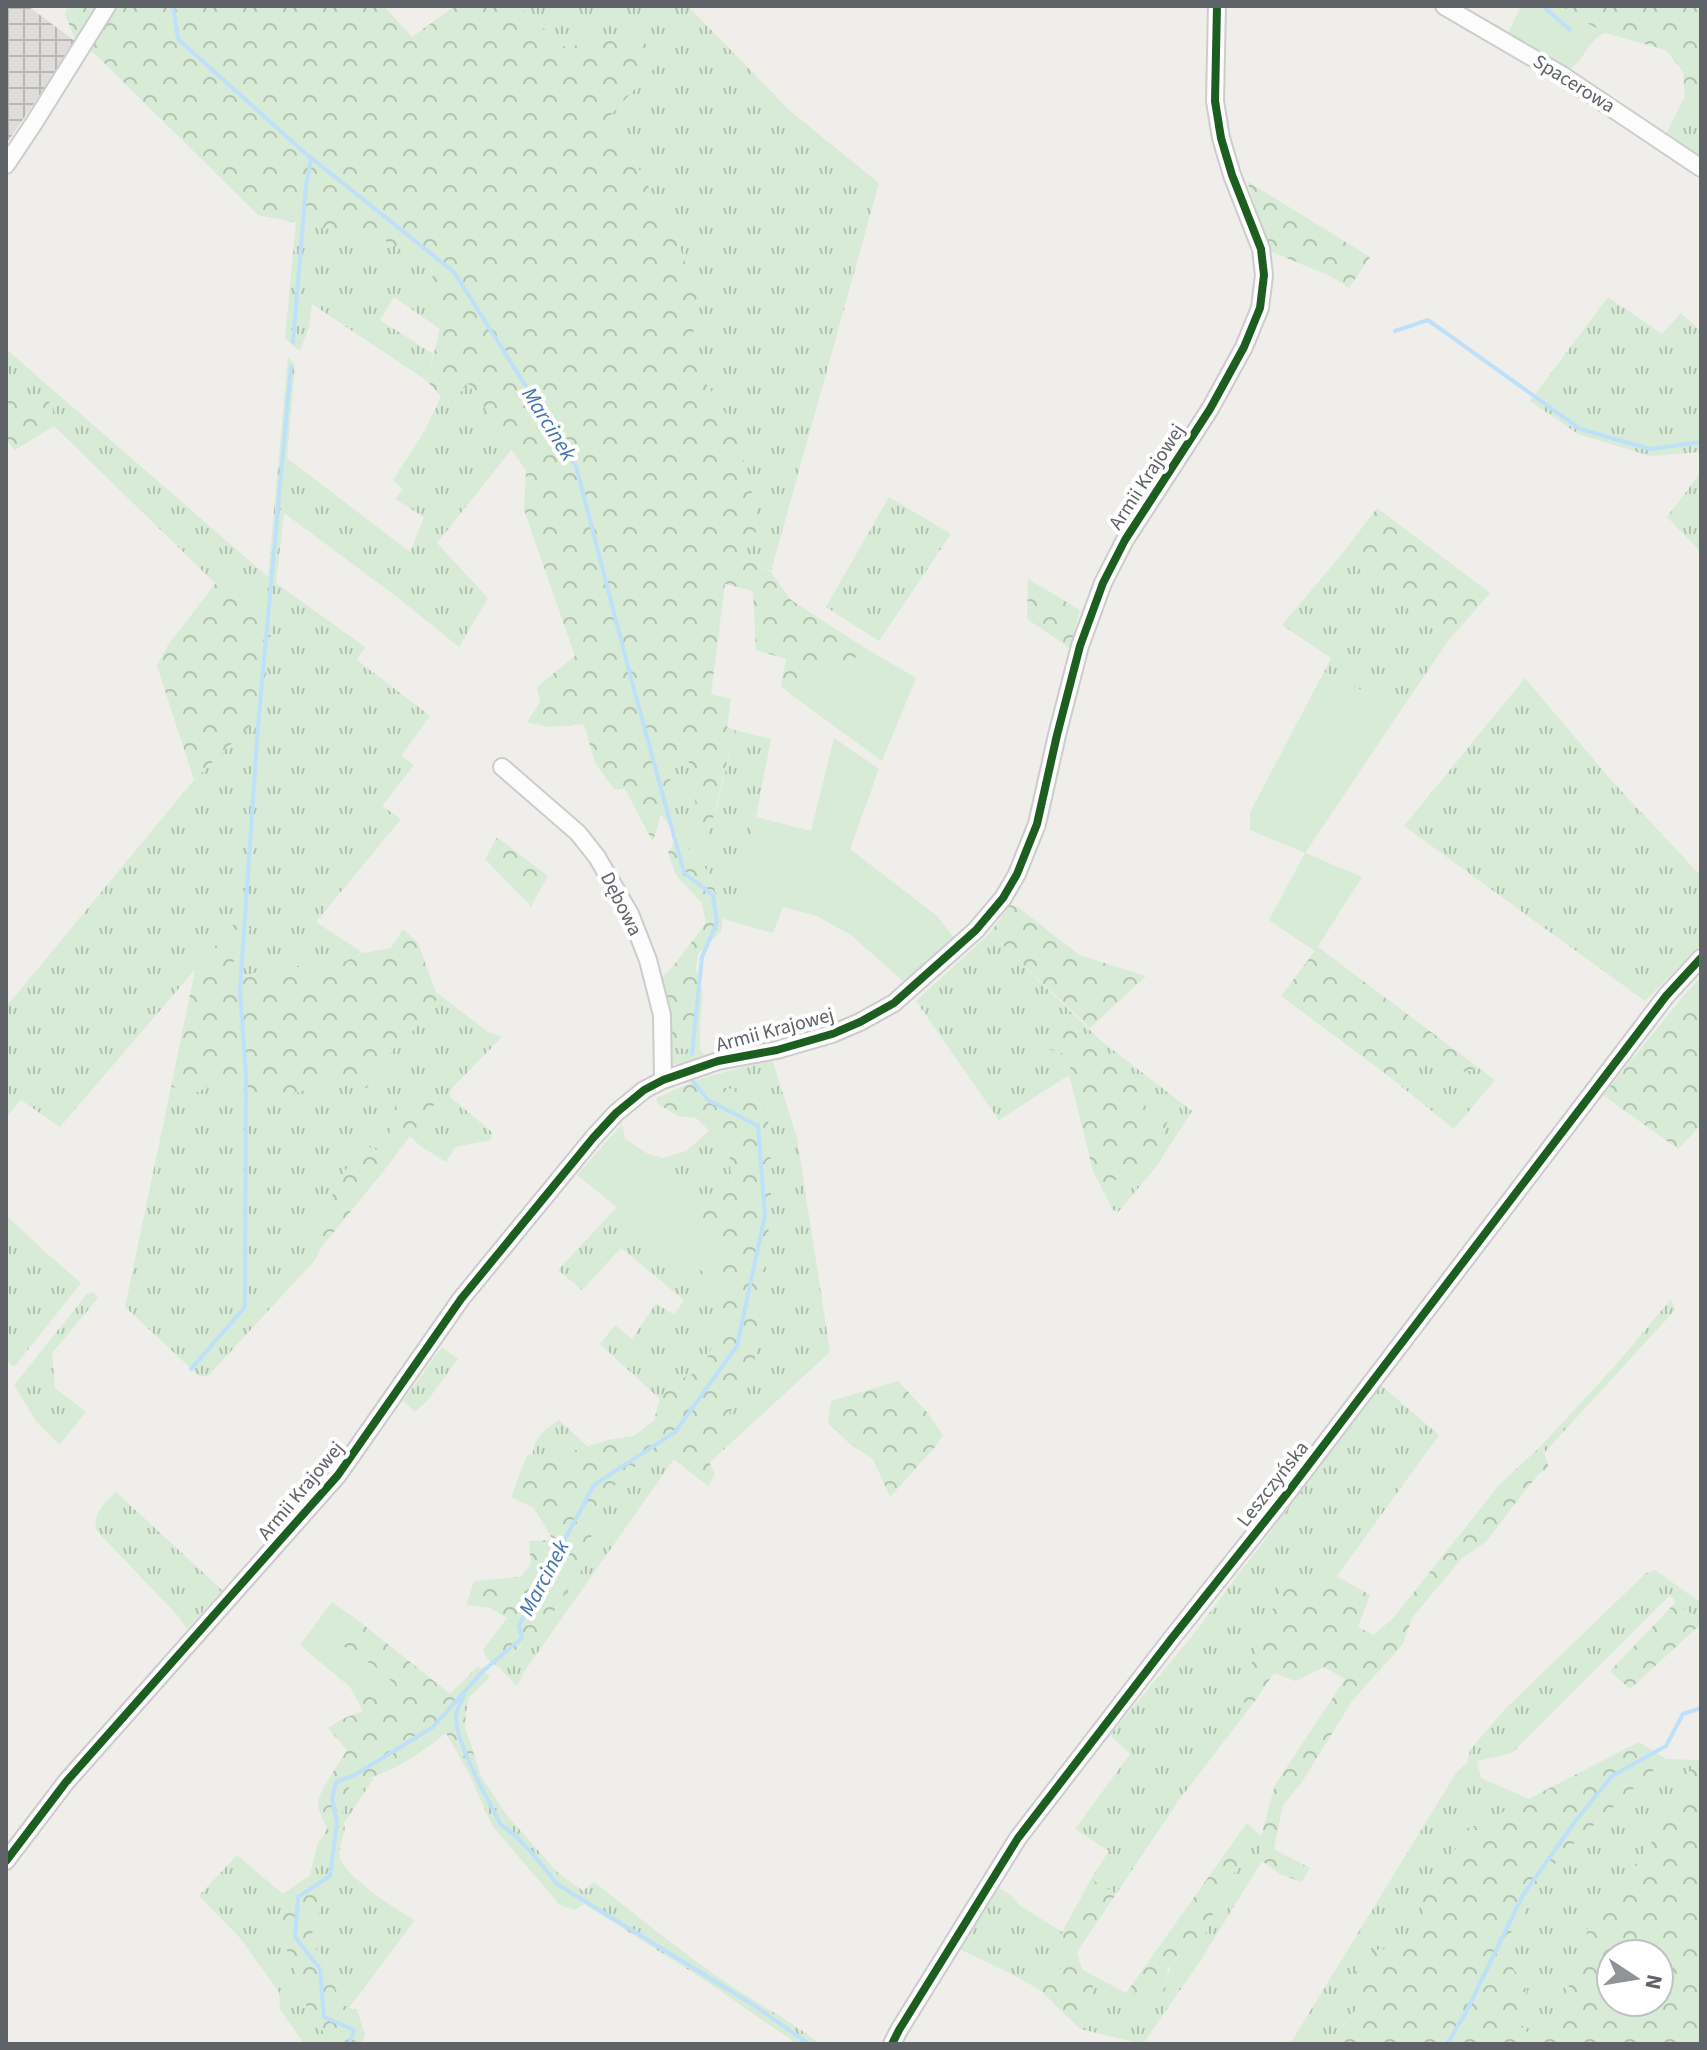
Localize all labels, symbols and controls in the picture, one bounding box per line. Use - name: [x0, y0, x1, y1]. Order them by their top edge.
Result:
- street label: Spacerowa: [1528, 48, 1620, 120]
- water label: Marcinek: [514, 381, 585, 468]
- street label: Armii Krajowej: [1102, 419, 1192, 535]
- street label: Dębowa: [593, 867, 649, 941]
- street label: Armii Krajowej: [713, 1001, 837, 1059]
- street label: Leszczyńska: [1231, 1435, 1315, 1533]
- street label: Armii Krajowej: [251, 1436, 351, 1546]
- water label: Marcinek: [511, 1534, 578, 1622]
- north arrow: [1595, 1938, 1675, 2018]
- text: N: [1636, 1971, 1671, 1992]

